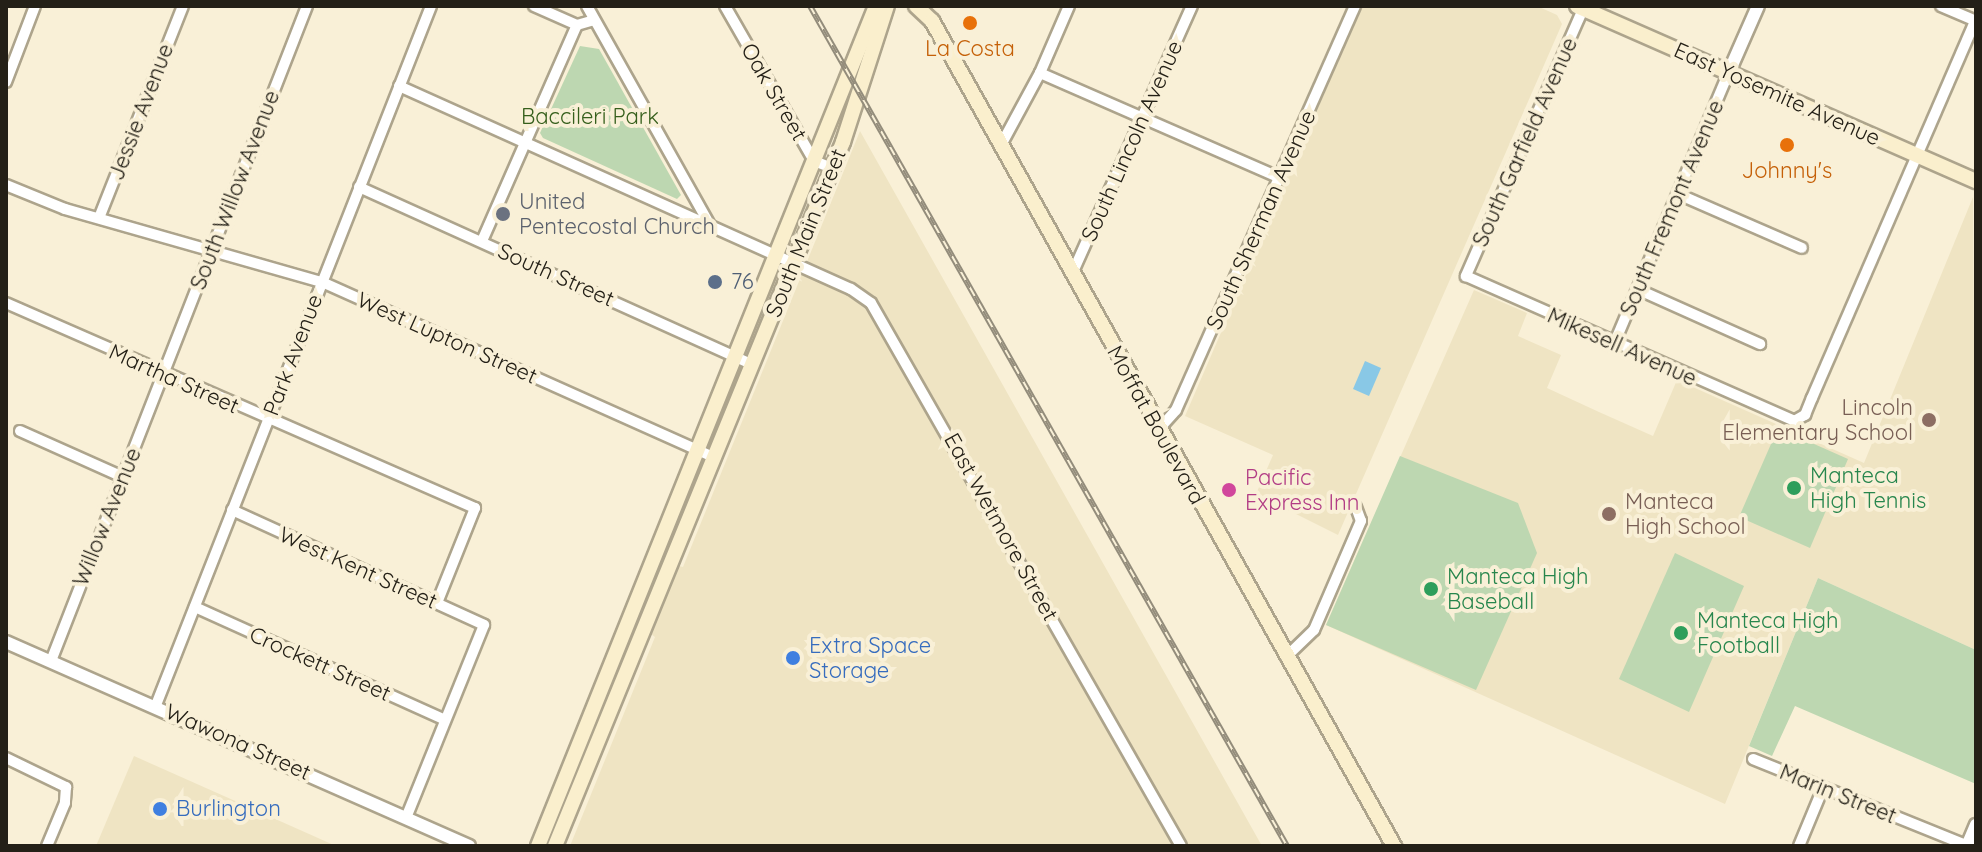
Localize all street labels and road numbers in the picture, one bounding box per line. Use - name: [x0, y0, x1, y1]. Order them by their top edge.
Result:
- street label: South Garfield Avenue: [1467, 33, 1583, 251]
- street label: South Lincoln Avenue: [1076, 37, 1188, 245]
- street label: East Yosemite Avenue: [1670, 37, 1884, 151]
- street label: Oak Street: [736, 39, 812, 145]
- street label: Jessie Avenue: [103, 40, 179, 184]
- street label: South Willow Avenue: [185, 87, 285, 293]
- street label: South Fremont Avenue: [1615, 96, 1729, 320]
- street label: South Sherman Avenue: [1201, 106, 1321, 334]
- street label: South Main Street: [760, 145, 852, 321]
- street label: South Street: [494, 238, 618, 312]
- street label: West Lupton Street: [353, 286, 541, 390]
- street label: Park Avenue: [258, 291, 328, 419]
- street label: Mikesell Avenue: [1543, 302, 1701, 392]
- street label: Martha Street: [105, 339, 243, 419]
- street label: Moffat Boulevard: [1101, 341, 1211, 509]
- street label: East Wetmore Street: [938, 429, 1064, 625]
- street label: Willow Avenue: [67, 444, 147, 590]
- street label: West Kent Street: [275, 521, 441, 615]
- street label: Crockett Street: [245, 621, 395, 707]
- street label: Wawona Street: [161, 698, 315, 786]
- street label: Marin Street: [1776, 759, 1900, 829]

